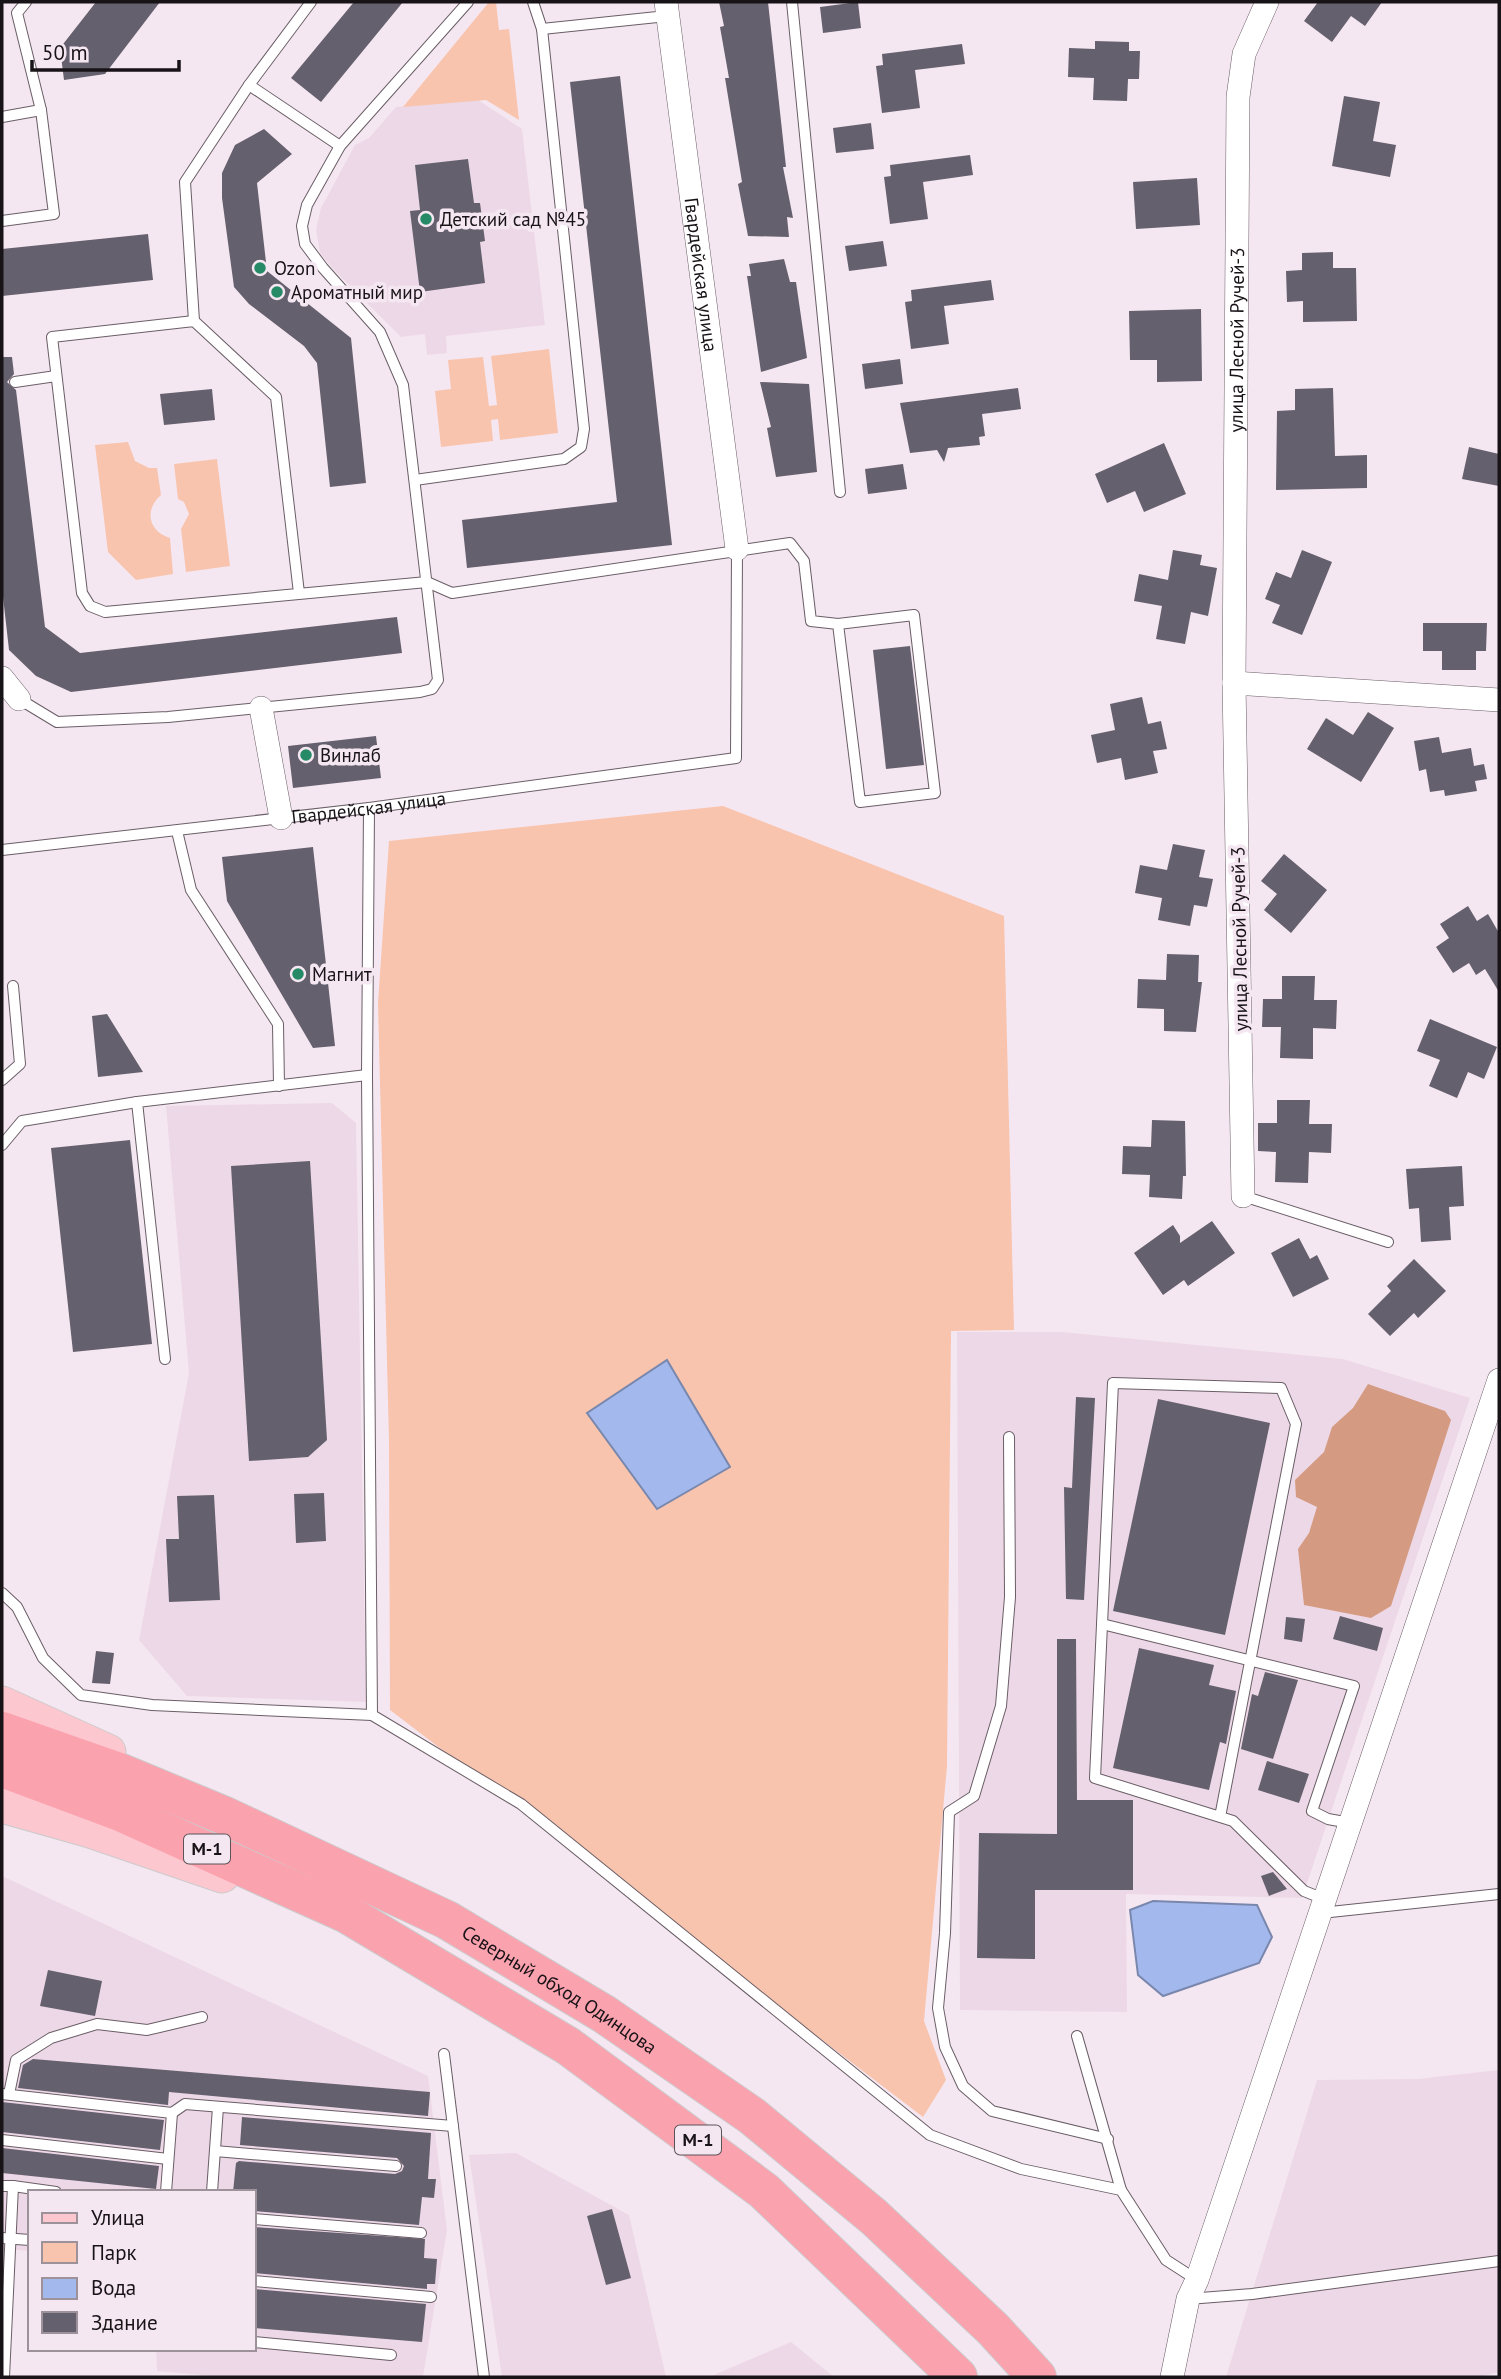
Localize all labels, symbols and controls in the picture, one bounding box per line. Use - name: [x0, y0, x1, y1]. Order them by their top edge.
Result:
- scale bar: [32, 28, 178, 72]
- text: 50 m: [42, 39, 88, 66]
- street label: Гвардейская улица: [680, 196, 723, 353]
- place label: Детский сад №45: [440, 207, 586, 231]
- marker: Детский сад №45: [418, 211, 434, 227]
- street label: улица Лесной Ручей-3: [1224, 247, 1249, 433]
- place label: Ozon: [274, 256, 315, 280]
- marker: Ozon: [252, 260, 268, 276]
- place label: Ароматный мир: [291, 280, 423, 304]
- marker: Ароматный мир: [269, 284, 285, 300]
- place label: Винлаб: [320, 743, 381, 767]
- marker: Винлаб: [298, 747, 314, 763]
- street label: Гвардейская улица: [290, 786, 447, 829]
- street label: улица Лесной Ручей-3: [1225, 846, 1253, 1032]
- place label: Магнит: [312, 962, 372, 986]
- marker: Магнит: [290, 966, 306, 982]
- road number: М-1: [184, 1835, 230, 1864]
- street label: Северный обход Одинцова: [458, 1920, 662, 2059]
- road number: М-1: [675, 2126, 721, 2154]
- legend: [28, 2190, 256, 2351]
- text: Улица: [91, 2204, 145, 2231]
- text: Парк: [91, 2239, 137, 2266]
- text: Вода: [91, 2274, 136, 2301]
- text: Здание: [91, 2309, 158, 2336]

